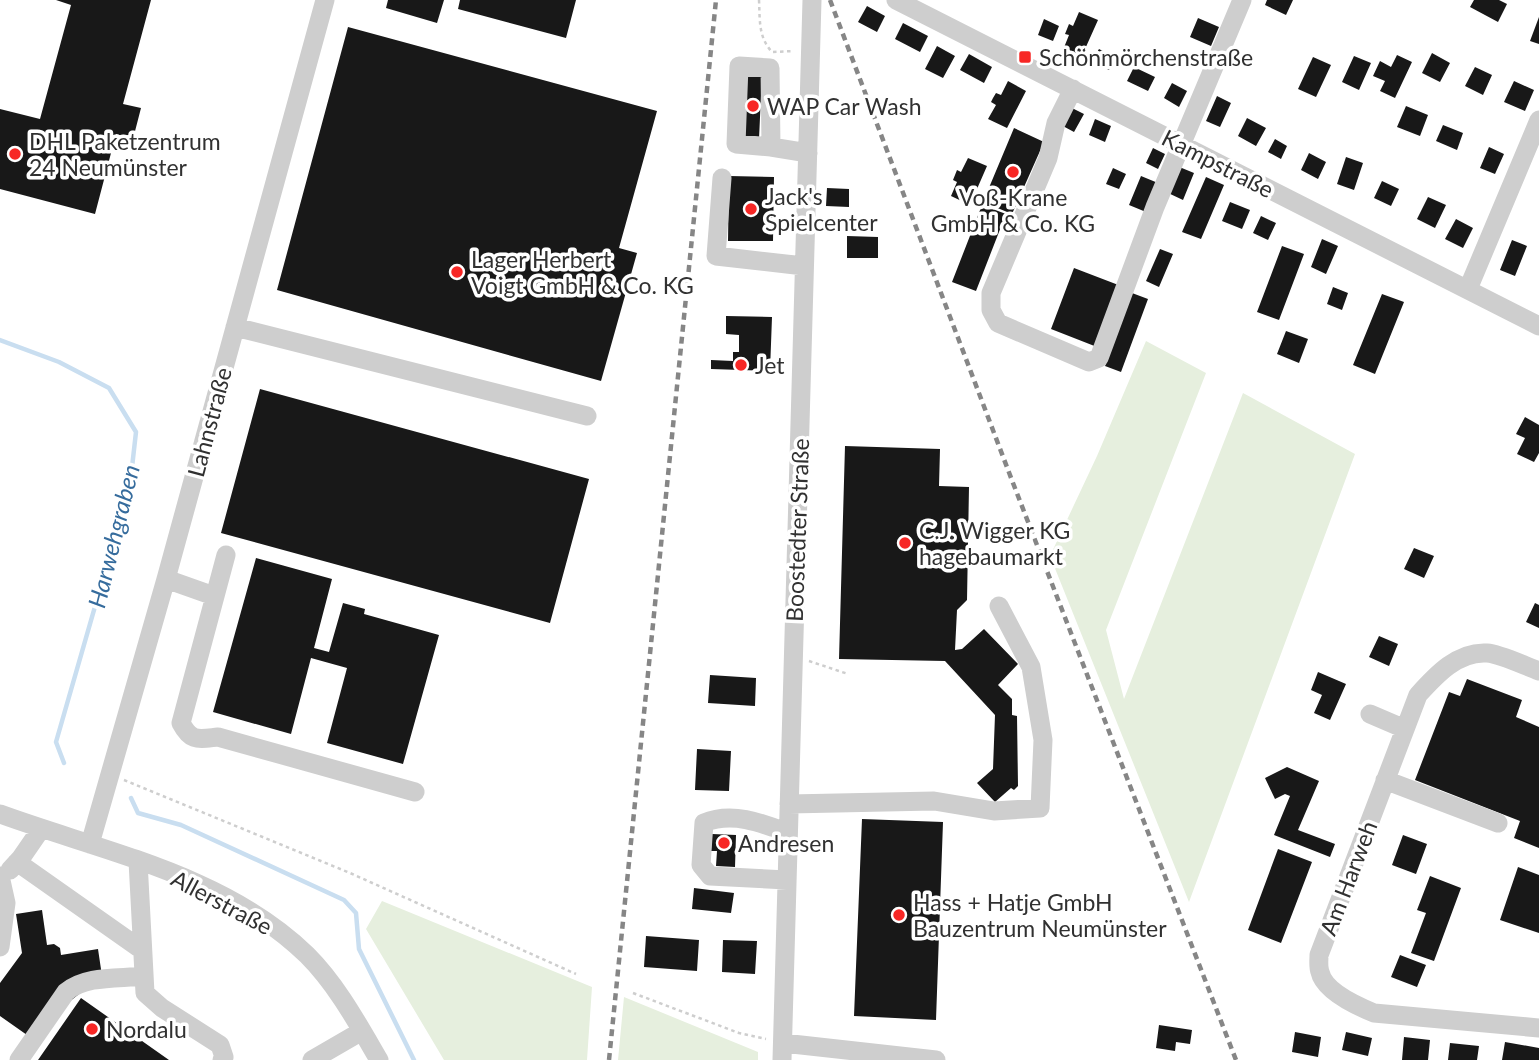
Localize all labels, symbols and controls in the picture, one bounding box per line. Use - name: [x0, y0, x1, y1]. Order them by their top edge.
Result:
- place label: Schönmörchenstraße: [1039, 43, 1253, 71]
- marker: Schönmörchenstraße: [1017, 49, 1033, 65]
- place label: WAP Car Wash: [767, 92, 921, 120]
- marker: WAP Car Wash: [745, 98, 761, 114]
- street label: Kampstraße: [1157, 123, 1279, 203]
- place label: DHL Paketzentrum 24 Neumünster: [29, 127, 221, 181]
- marker: DHL Paketzentrum 24 Neumünster: [7, 146, 23, 162]
- marker: Voß-Krane GmbH & Co. KG: [1005, 164, 1021, 180]
- place label: Jack's Spielcenter: [765, 182, 878, 236]
- place label: Voß-Krane GmbH & Co. KG: [931, 183, 1095, 237]
- marker: Jack's Spielcenter: [743, 201, 759, 217]
- place label: Lager Herbert Voigt GmbH & Co. KG: [471, 245, 694, 299]
- marker: Lager Herbert Voigt GmbH & Co. KG: [449, 264, 465, 280]
- place label: Jet: [755, 351, 785, 379]
- marker: Jet: [733, 357, 749, 373]
- street label: Lahnstraße: [181, 364, 237, 480]
- street label: Boostedter Straße: [780, 438, 814, 622]
- water label: Harwehgraben: [81, 461, 145, 611]
- place label: C.J. Wigger KG hagebaumarkt: [919, 516, 1070, 570]
- marker: C.J. Wigger KG hagebaumarkt: [897, 535, 913, 551]
- street label: Am Harweh: [1313, 817, 1383, 939]
- place label: Andresen: [738, 829, 834, 857]
- marker: Andresen: [716, 835, 732, 851]
- street label: Allerstraße: [167, 864, 277, 940]
- place label: Hass + Hatje GmbH Bauzentrum Neumünster: [913, 888, 1167, 942]
- marker: Hass + Hatje GmbH Bauzentrum Neumünster: [891, 907, 907, 923]
- place label: Nordalu: [106, 1015, 187, 1043]
- marker: Nordalu: [84, 1021, 100, 1037]

